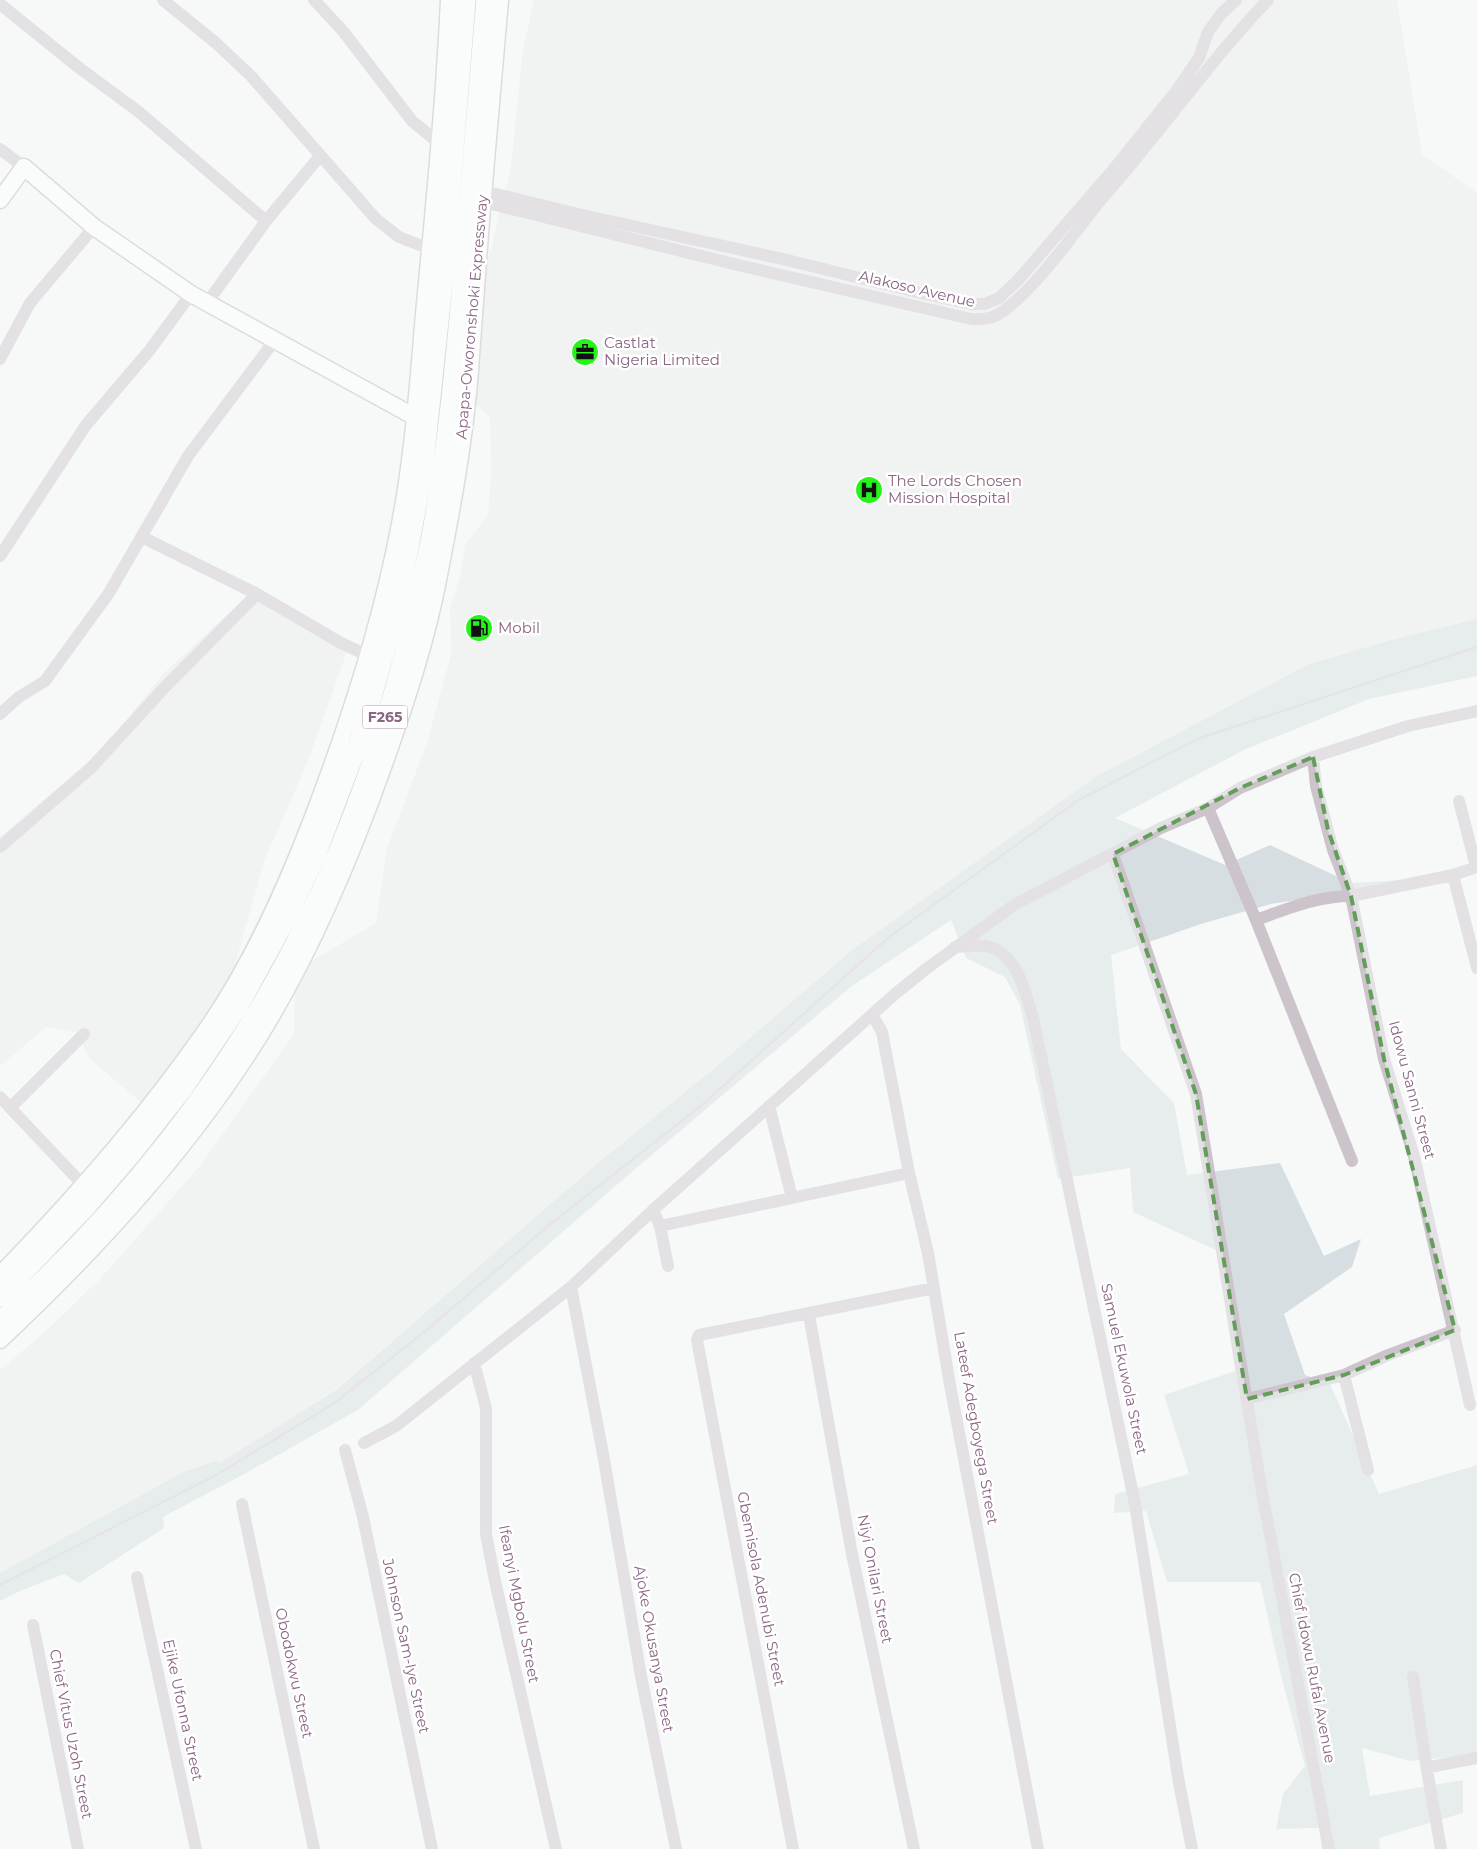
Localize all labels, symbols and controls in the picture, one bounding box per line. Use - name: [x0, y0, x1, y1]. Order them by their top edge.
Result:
- street label: Apapa-Oworonshoki Expressway: [451, 193, 492, 440]
- street label: Alakoso Avenue: [857, 266, 977, 311]
- place label: Castlat Nigeria Limited: [604, 333, 720, 369]
- office icon: Castlat Nigeria Limited: [570, 337, 600, 367]
- place label: The Lords Chosen Mission Hospital: [888, 471, 1022, 507]
- hospital icon: The Lords Chosen Mission Hospital: [854, 475, 884, 505]
- fuel station icon: Mobil: [464, 613, 494, 643]
- place label: Mobil: [498, 618, 540, 637]
- road number: F265: [362, 706, 408, 729]
- street label: Idowu Sanni Street: [1385, 1018, 1440, 1161]
- street label: Samuel Ekuwola Street: [1097, 1282, 1152, 1456]
- street label: Lateef Adegboyega Street: [950, 1330, 1003, 1526]
- street label: Gbemisola Adenubi Street: [733, 1490, 790, 1688]
- street label: Niyi Onilari Street: [854, 1513, 897, 1645]
- street label: Ifeanyi Mgbolu Street: [495, 1523, 544, 1685]
- street label: Johnson Sam-Iye Street: [378, 1556, 434, 1735]
- street label: Ajoke Okusanya Street: [630, 1564, 679, 1734]
- street label: Chief Idowu Rufai Avenue: [1285, 1571, 1340, 1765]
- street label: Obodokwu Street: [271, 1606, 318, 1740]
- street label: Ejike Ufonna Street: [159, 1637, 208, 1783]
- street label: Chief Vitus Uzoh Street: [46, 1647, 97, 1820]

